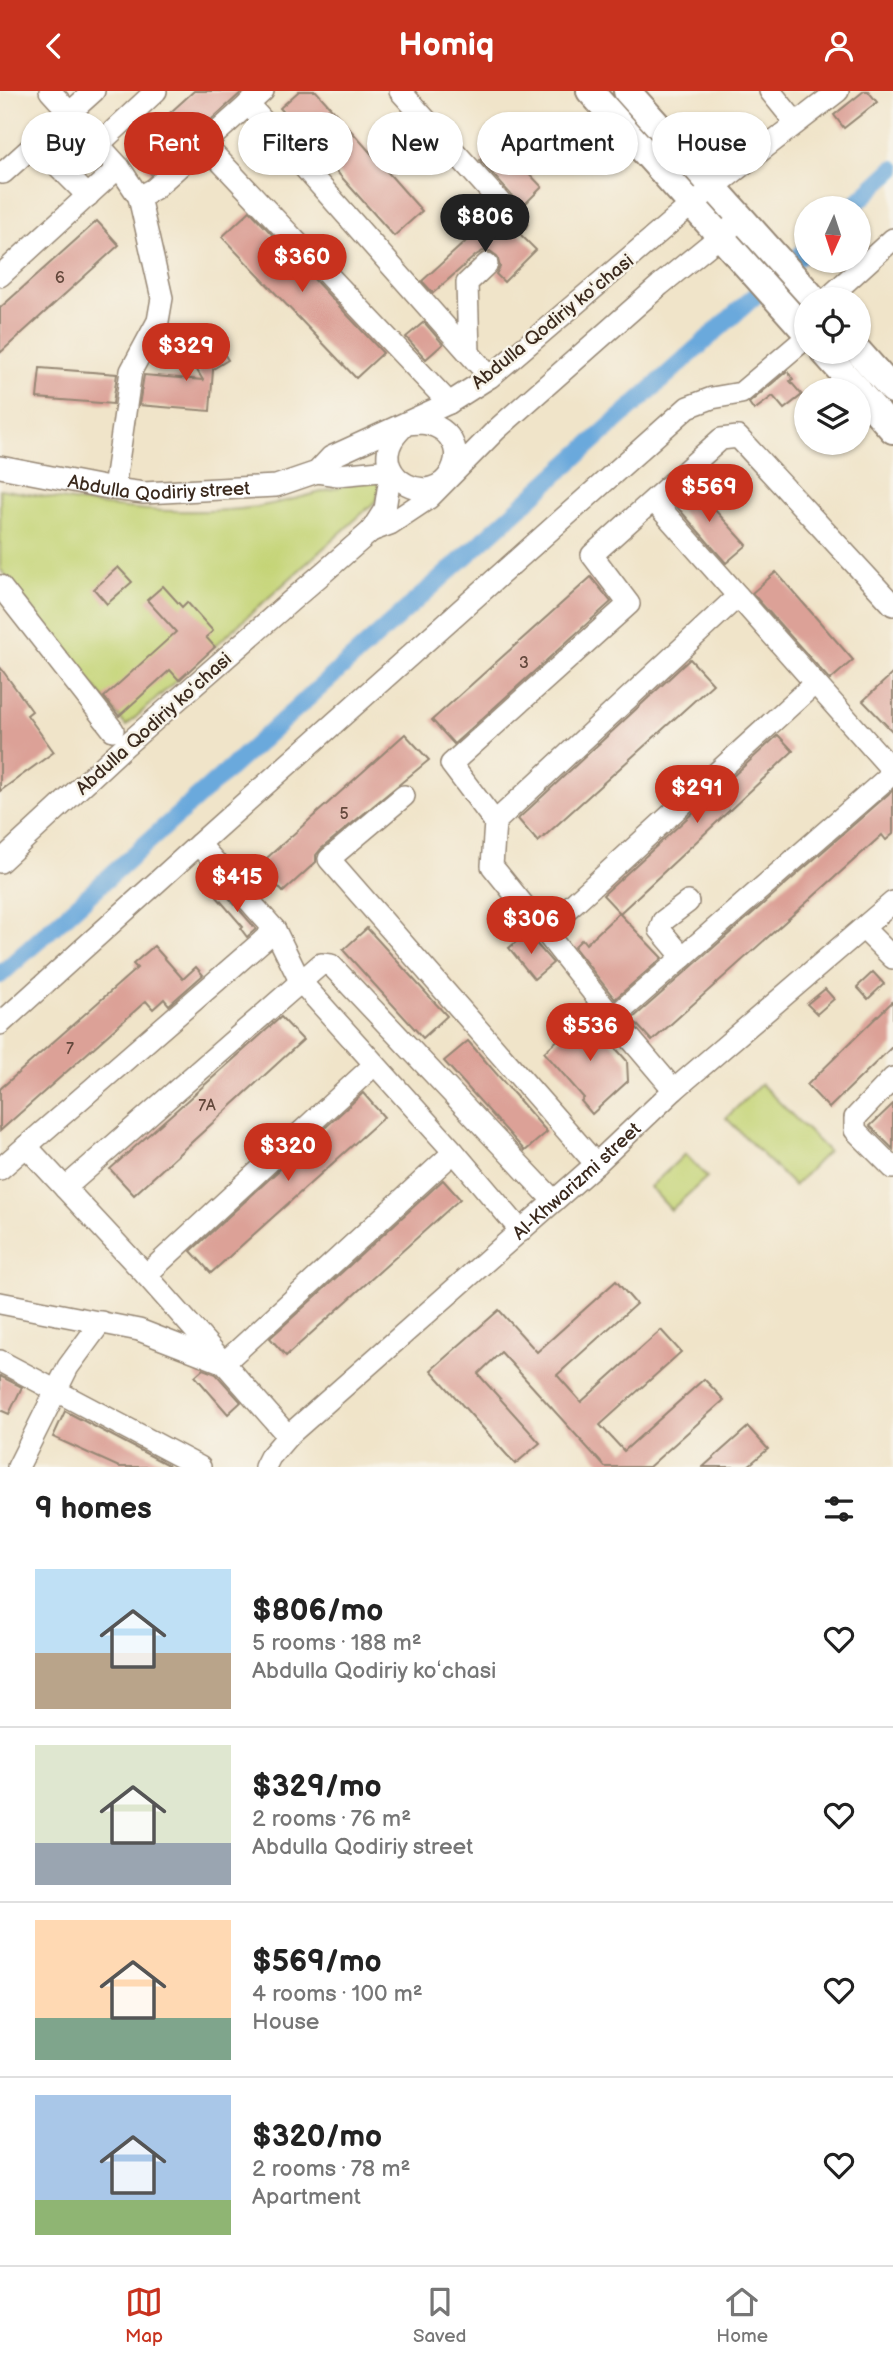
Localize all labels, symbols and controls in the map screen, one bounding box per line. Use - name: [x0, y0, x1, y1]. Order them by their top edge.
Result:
- text: Homiq: [399, 26, 494, 65]
- icon: back: [35, 27, 73, 65]
- icon: person: [820, 27, 858, 65]
- chip: Buy: [21, 112, 110, 175]
- chip: Rent: [124, 112, 224, 175]
- chip: Filters: [238, 112, 353, 175]
- chip: New: [367, 112, 463, 175]
- chip: Apartment: [477, 112, 638, 175]
- chip: House: [652, 112, 771, 175]
- pin: $806: [444, 195, 526, 254]
- north arrow: [794, 196, 872, 273]
- map controls: [794, 196, 871, 455]
- text: $806: [456, 203, 514, 231]
- pin: $360: [261, 235, 343, 294]
- text: $360: [274, 243, 330, 271]
- street label: Abdulla Qodiriy koʻchasi: [467, 250, 639, 395]
- house number: 6: [55, 269, 65, 288]
- button: locate: [794, 287, 871, 364]
- pin: $329: [145, 323, 227, 383]
- text: $329: [158, 332, 214, 360]
- button: layers: [794, 378, 871, 455]
- pin: $569: [668, 465, 750, 524]
- street label: Abdulla Qodiriy street: [66, 470, 251, 507]
- text: $569: [681, 473, 737, 501]
- street label: Abdulla Qodiriy koʻchasi: [71, 648, 237, 800]
- house number: 3: [519, 654, 529, 673]
- pin: $291: [656, 765, 738, 825]
- text: $291: [671, 774, 723, 802]
- house number: 5: [339, 805, 349, 824]
- pin: $415: [196, 855, 278, 914]
- text: $415: [211, 863, 263, 891]
- pin: $306: [490, 897, 572, 956]
- text: $306: [503, 905, 559, 933]
- pin: $536: [549, 1003, 631, 1063]
- text: $536: [562, 1012, 618, 1040]
- house number: 7: [66, 1040, 74, 1059]
- house number: 7А: [198, 1097, 216, 1116]
- street label: Al-Khwarizmi street: [508, 1118, 646, 1245]
- pin: $320: [247, 1123, 329, 1183]
- text: $320: [260, 1132, 316, 1160]
- icon: filters: [820, 1490, 858, 1528]
- text: 9 homes: [35, 1491, 152, 1527]
- text: $806/mo: [252, 1593, 383, 1629]
- icon: home: [91, 1597, 175, 1681]
- icon: heart: [820, 1620, 858, 1658]
- text: 5 rooms · 188 m²: [252, 1629, 422, 1657]
- text: Abdulla Qodiriy koʻchasi: [252, 1657, 496, 1685]
- text: $329/mo: [252, 1769, 382, 1805]
- icon: home: [91, 1773, 175, 1857]
- icon: heart: [820, 1796, 858, 1834]
- text: 2 rooms · 76 m²: [252, 1805, 411, 1833]
- text: Abdulla Qodiriy street: [252, 1833, 473, 1861]
- text: $569/mo: [252, 1944, 382, 1980]
- icon: home: [91, 1948, 175, 2032]
- icon: heart: [820, 1971, 858, 2009]
- text: 4 rooms · 100 m²: [252, 1980, 423, 2008]
- text: House: [252, 2008, 319, 2036]
- text: $320/mo: [252, 2119, 382, 2155]
- icon: home: [91, 2123, 175, 2207]
- icon: heart: [820, 2146, 858, 2184]
- text: 2 rooms · 78 m²: [252, 2155, 410, 2183]
- text: Apartment: [252, 2183, 361, 2211]
- tab: Map: [125, 2283, 163, 2348]
- tab: Saved: [413, 2283, 466, 2348]
- tab: Home: [716, 2283, 768, 2348]

